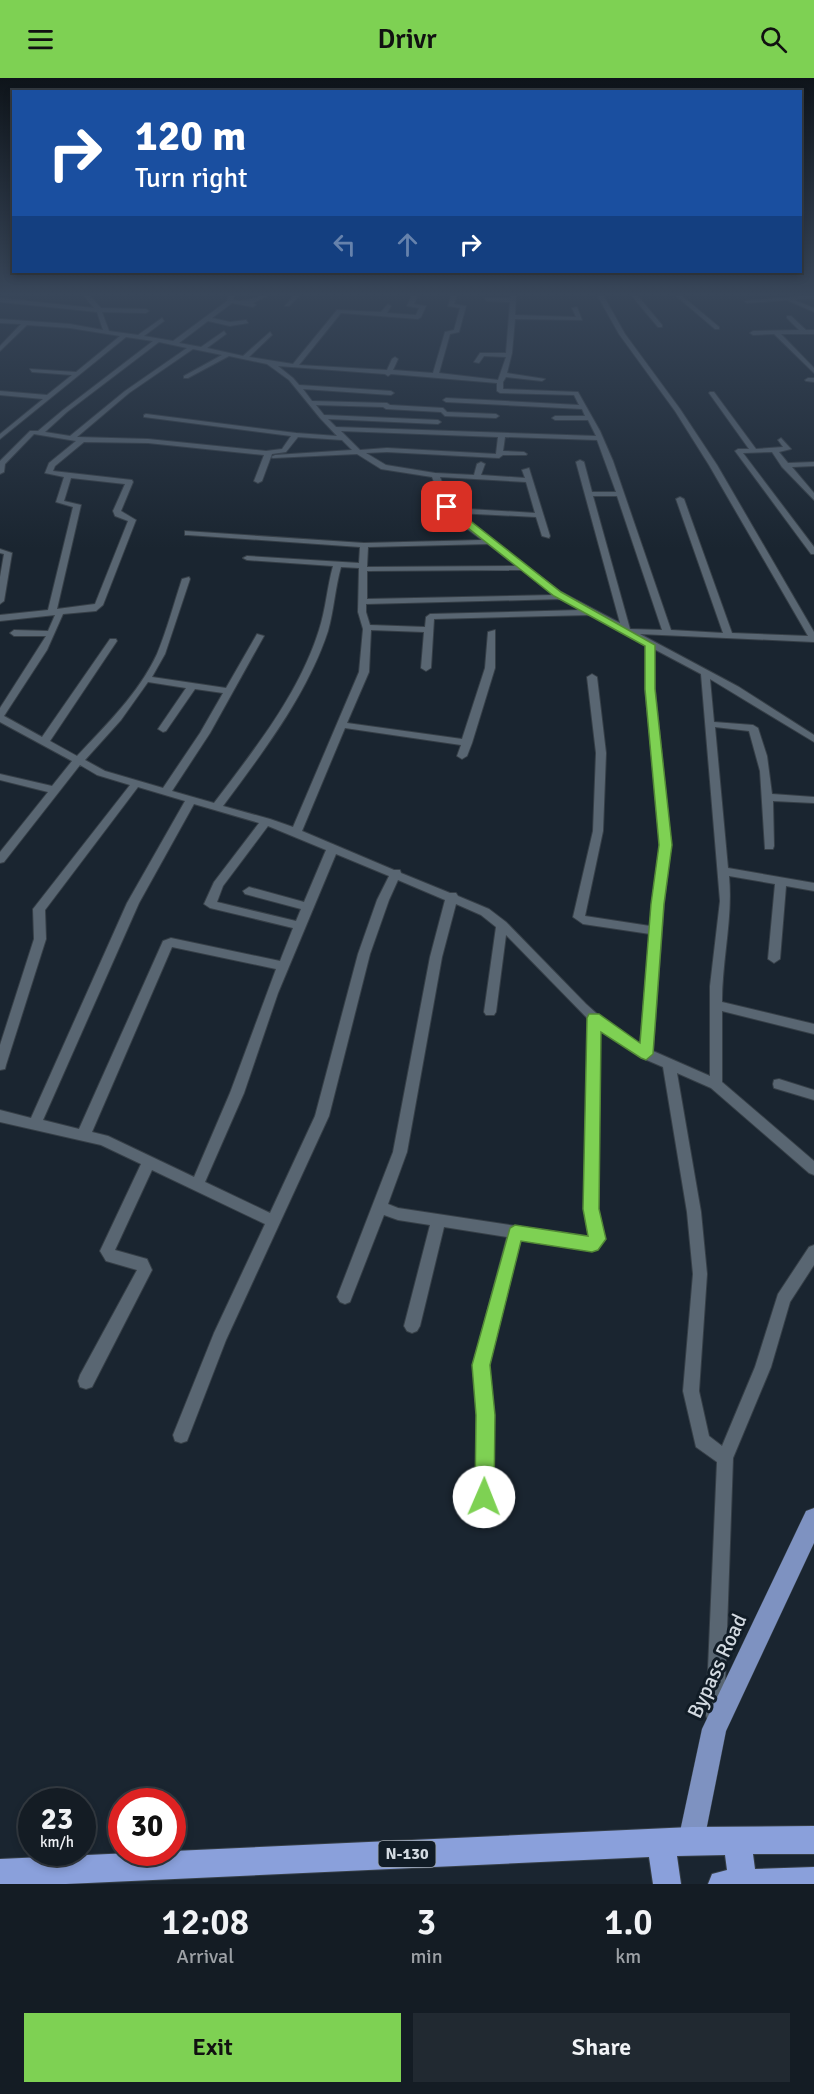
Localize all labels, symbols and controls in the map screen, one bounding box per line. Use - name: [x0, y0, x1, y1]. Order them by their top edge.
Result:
- icon: menu: [24, 23, 57, 56]
- text: Drivr: [377, 23, 437, 56]
- icon: search: [757, 23, 790, 56]
- text: 120 m: [135, 111, 246, 162]
- icon: right: [36, 114, 114, 192]
- text: Turn right: [135, 162, 248, 195]
- icon: left: [328, 228, 361, 261]
- icon: ahead: [391, 228, 424, 261]
- icon: right: [454, 228, 487, 261]
- pin: [421, 481, 472, 532]
- icon: arrive: [430, 490, 463, 523]
- position arrow: [452, 1465, 516, 1529]
- street label: Bypass Road: [682, 1610, 752, 1722]
- speed limit sign: 30: [108, 1788, 186, 1866]
- text: 23: [41, 1801, 73, 1838]
- text: km/h: [40, 1833, 74, 1851]
- road number: N-130: [378, 1841, 436, 1867]
- text: 12:08: [161, 1900, 249, 1945]
- text: 3: [417, 1900, 436, 1945]
- text: 1.0: [604, 1900, 653, 1945]
- text: Arrival: [176, 1944, 234, 1969]
- text: min: [410, 1944, 443, 1969]
- text: km: [615, 1944, 641, 1969]
- button: Exit: [24, 2013, 401, 2082]
- button: Share: [413, 2013, 790, 2082]

